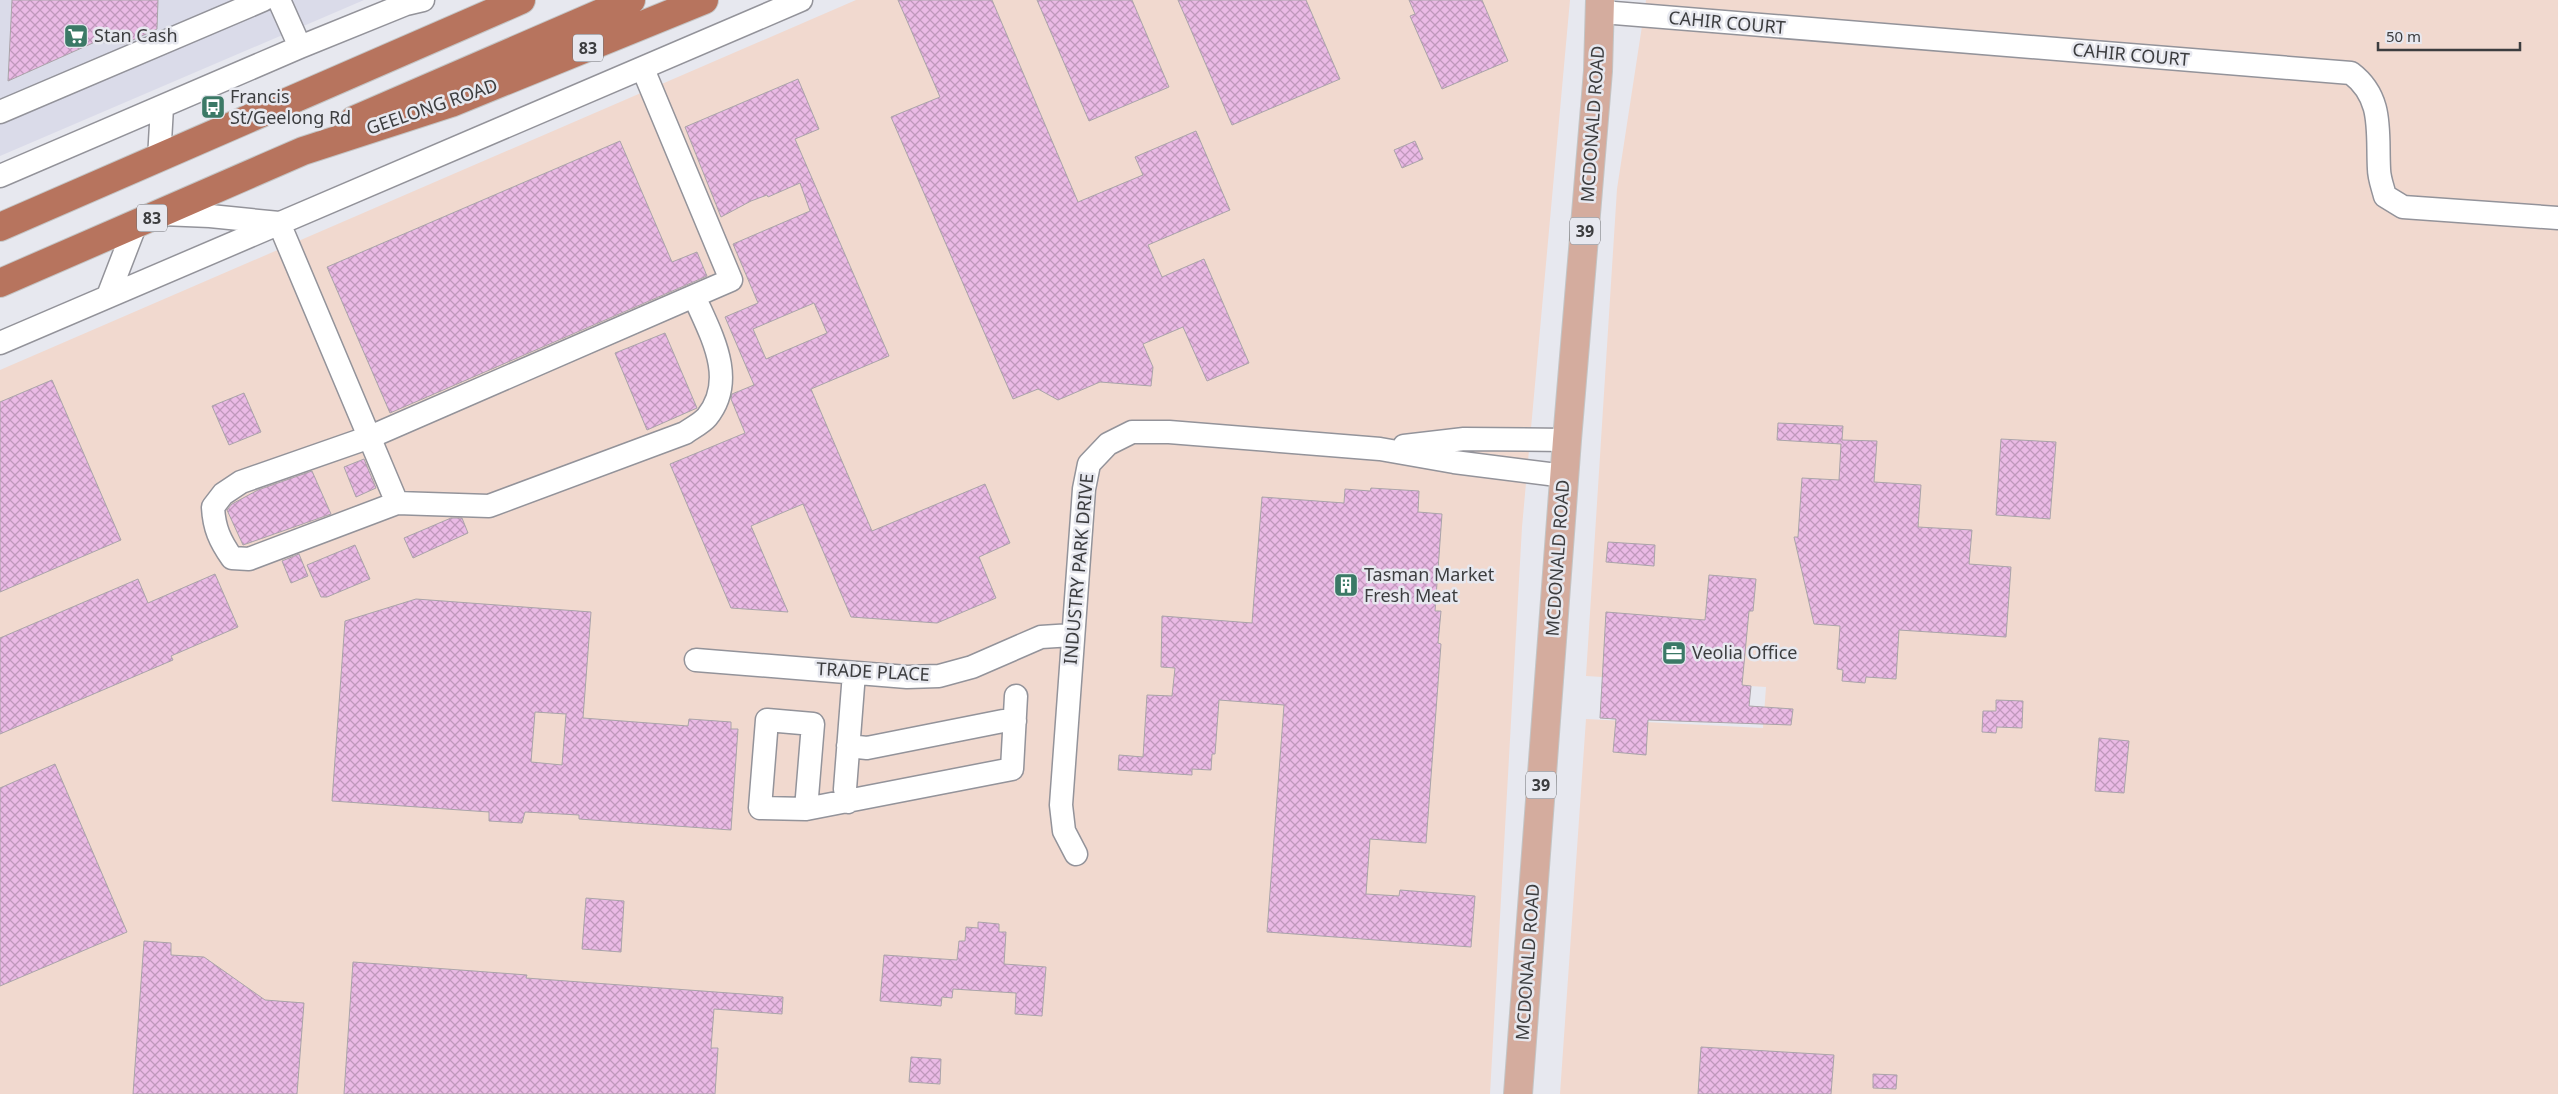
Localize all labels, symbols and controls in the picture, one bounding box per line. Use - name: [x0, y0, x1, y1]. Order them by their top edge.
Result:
- street label: CAHIR COURT: [1667, 5, 1787, 39]
- scale bar: [2378, 20, 2520, 52]
- supermarket icon: Stan Cash: [63, 23, 89, 49]
- place label: Stan Cash: [94, 23, 178, 47]
- text: 50 m: [2386, 26, 2421, 46]
- road number: 83: [573, 34, 603, 62]
- street label: CAHIR COURT: [2071, 37, 2191, 71]
- street label: MCDONALD ROAD: [1575, 45, 1609, 203]
- street label: GEELONG ROAD: [363, 72, 500, 140]
- place label: Francis St/Geelong Rd: [230, 84, 351, 129]
- bus stop icon: Francis St/Geelong Rd: [200, 94, 226, 120]
- road number: 83: [137, 204, 167, 232]
- road number: 39: [1570, 218, 1600, 245]
- street label: INDUSTRY PARK DRIVE: [1058, 472, 1098, 665]
- street label: MCDONALD ROAD: [1540, 479, 1574, 637]
- place label: Tasman Market Fresh Meat: [1364, 562, 1495, 607]
- building icon: Tasman Market Fresh Meat: [1333, 572, 1359, 598]
- office icon: Veolia Office: [1661, 640, 1687, 666]
- place label: Veolia Office: [1692, 640, 1797, 664]
- street label: TRADE PLACE: [816, 656, 930, 686]
- road number: 39: [1526, 772, 1556, 798]
- street label: MCDONALD ROAD: [1510, 883, 1544, 1041]

